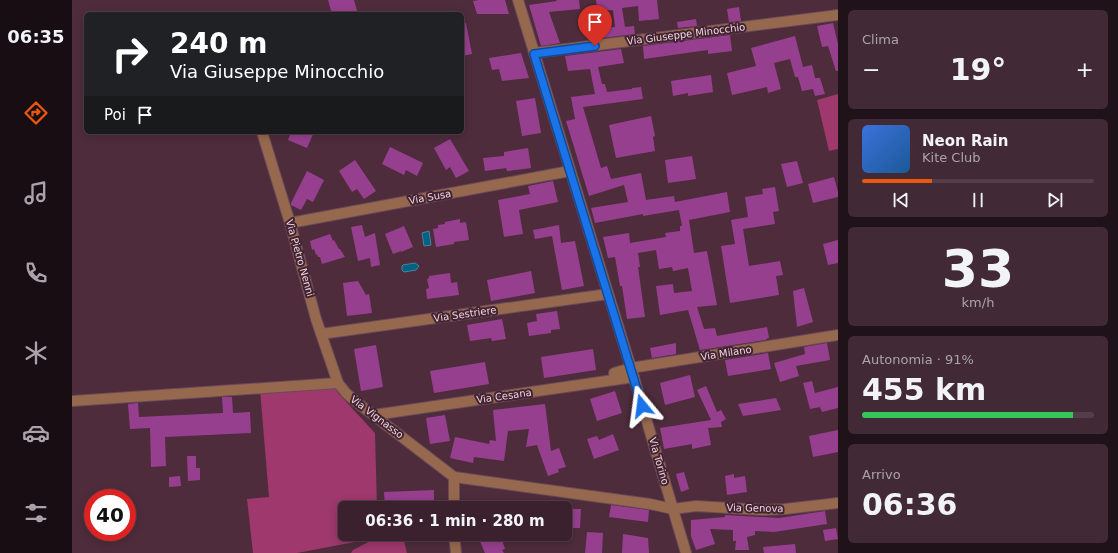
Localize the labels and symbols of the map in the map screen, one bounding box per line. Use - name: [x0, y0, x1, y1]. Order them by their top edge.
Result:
- pin: [578, 5, 612, 46]
- street label: Via Giuseppe Minocchio: [626, 21, 746, 47]
- street label: Via Susa: [408, 188, 452, 206]
- street label: Via Pietro Nenni: [284, 218, 316, 298]
- street label: Via Sestriere: [433, 304, 497, 324]
- street label: Via Milano: [700, 344, 752, 362]
- position arrow: [621, 385, 663, 427]
- street label: Via Cesana: [476, 387, 532, 405]
- street label: Via Vignasso: [348, 394, 406, 440]
- street label: Via Torino: [647, 436, 671, 486]
- speed limit sign: 40: [84, 489, 136, 541]
- street label: Via Genova: [726, 502, 784, 514]

